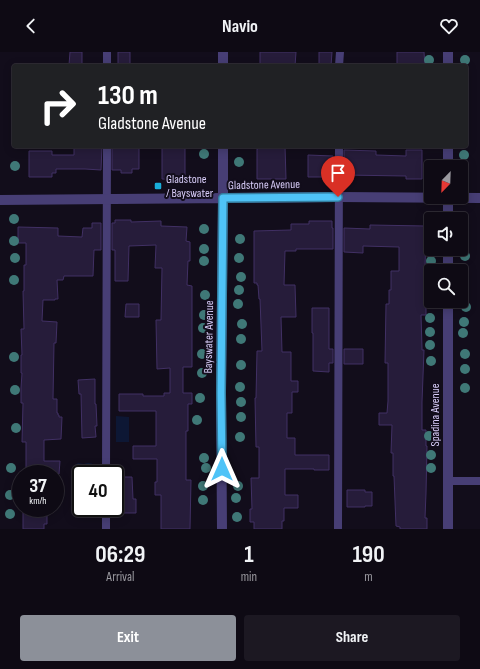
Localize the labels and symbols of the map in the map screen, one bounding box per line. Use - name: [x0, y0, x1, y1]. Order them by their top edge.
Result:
- pin: [321, 156, 355, 197]
- north arrow: [424, 160, 468, 204]
- place label: Gladstone / Bayswater: [166, 172, 214, 201]
- street label: Gladstone Avenue: [228, 177, 300, 193]
- marker: Gladstone / Bayswater: [153, 181, 163, 191]
- street label: Bayswater Avenue: [201, 300, 217, 374]
- street label: Spadina Avenue: [428, 383, 443, 446]
- position arrow: [201, 448, 243, 490]
- speed limit sign: 40: [72, 465, 124, 517]

